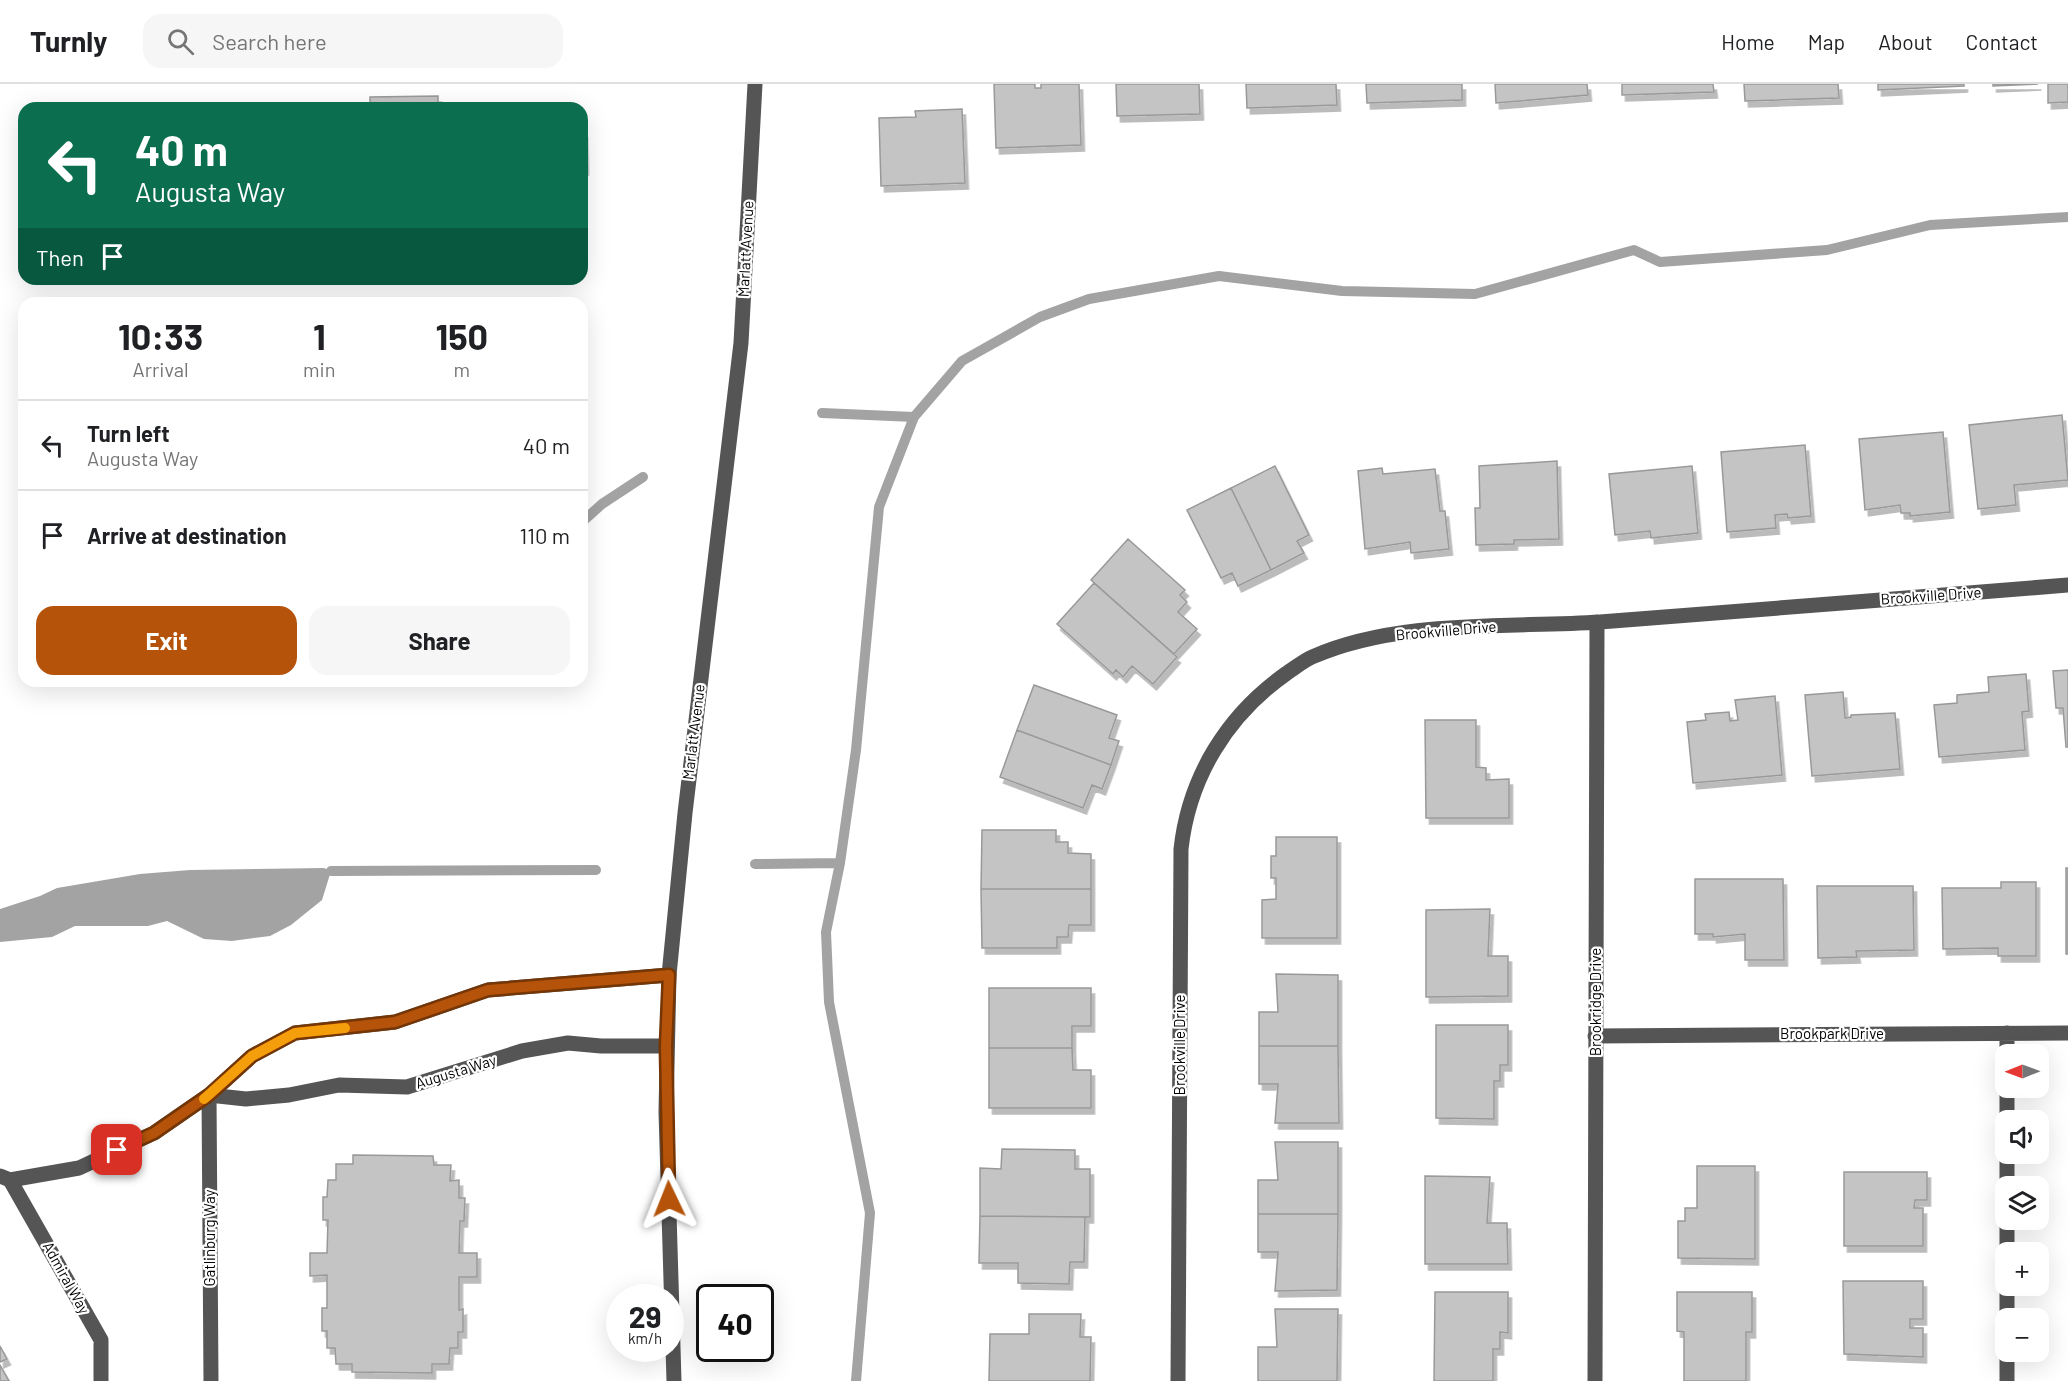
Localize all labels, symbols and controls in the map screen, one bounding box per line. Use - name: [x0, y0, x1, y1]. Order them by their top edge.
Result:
- search box: [143, 14, 563, 68]
- text: Turnly: [30, 24, 107, 58]
- icon: search: [164, 25, 197, 58]
- text: Search here: [212, 28, 327, 54]
- text: Home: [1721, 29, 1775, 54]
- text: Map: [1808, 29, 1845, 54]
- text: About: [1878, 29, 1933, 54]
- text: Contact: [1966, 29, 2038, 54]
- text: 40 m: [135, 124, 228, 174]
- icon: left: [36, 126, 114, 204]
- text: Augusta Way: [135, 175, 285, 207]
- street label: Marlatt Avenue: [733, 200, 757, 298]
- icon: arrive: [96, 240, 129, 273]
- text: Then: [36, 244, 84, 270]
- text: 10:33: [118, 314, 203, 357]
- text: 1: [313, 314, 326, 357]
- text: 150: [435, 314, 488, 357]
- text: Arrival: [133, 357, 188, 381]
- text: min: [303, 357, 335, 381]
- text: m: [453, 357, 470, 381]
- text: Turn left: [87, 420, 170, 446]
- icon: left: [36, 429, 69, 462]
- text: 40 m: [523, 432, 570, 458]
- text: Augusta Way: [87, 446, 198, 470]
- icon: arrive: [36, 519, 69, 552]
- text: Arrive at destination: [87, 522, 286, 548]
- text: 110 m: [520, 522, 570, 548]
- street label: Brookville Drive: [1880, 583, 1982, 608]
- button: Exit: [36, 606, 297, 675]
- button: Share: [309, 606, 570, 675]
- street label: Brookville Drive: [1395, 617, 1497, 643]
- street label: Marlatt Avenue: [678, 683, 708, 781]
- street label: Brookridge Drive: [1586, 948, 1604, 1056]
- street label: Brookville Drive: [1170, 995, 1188, 1095]
- street label: Brookpark Drive: [1780, 1024, 1884, 1042]
- north arrow: [1995, 1044, 2049, 1098]
- map controls: [1995, 1044, 2049, 1362]
- street label: Augusta Way: [413, 1050, 498, 1092]
- button: sound: [1995, 1110, 2049, 1164]
- pin: [91, 1124, 142, 1175]
- icon: arrive: [100, 1133, 133, 1166]
- position arrow: [637, 1167, 701, 1231]
- button: layers: [1995, 1176, 2049, 1230]
- street label: Gatlinburg Way: [200, 1189, 218, 1286]
- street label: Admiral Way: [40, 1238, 94, 1317]
- button: +: [1995, 1242, 2049, 1296]
- speed limit sign: 40: [696, 1284, 774, 1362]
- text: 29: [629, 1298, 661, 1334]
- button: −: [1995, 1308, 2049, 1362]
- text: km/h: [628, 1329, 662, 1347]

